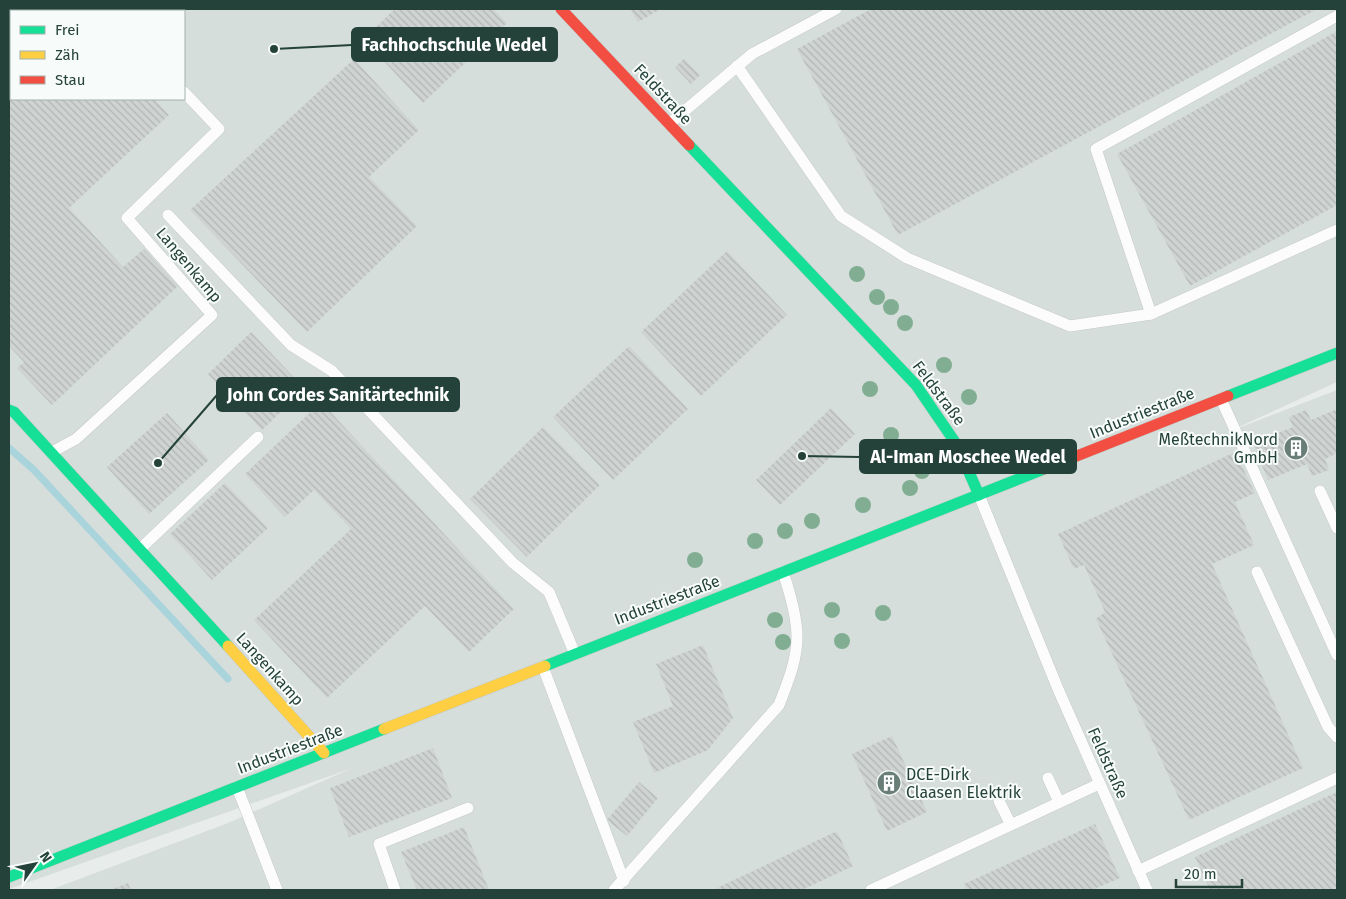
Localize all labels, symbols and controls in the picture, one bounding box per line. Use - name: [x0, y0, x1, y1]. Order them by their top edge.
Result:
- legend: [10, 10, 185, 100]
- text: Frei: [55, 21, 80, 39]
- callout: Fachhochschule Wedel: [352, 28, 557, 61]
- text: Fachhochschule Wedel: [361, 34, 547, 56]
- text: Zäh: [55, 46, 80, 64]
- street label: Feldstraße: [630, 60, 696, 128]
- text: Stau: [55, 71, 85, 89]
- street label: Langenkamp: [152, 224, 226, 306]
- street label: Feldstraße: [909, 357, 969, 429]
- callout: John Cordes Sanitärtechnik: [217, 378, 459, 411]
- street label: Industriestraße: [1087, 383, 1197, 443]
- text: John Cordes Sanitärtechnik: [226, 384, 450, 406]
- place label: MeßtechnikNord GmbH: [1159, 430, 1278, 467]
- building icon: MeßtechnikNord GmbH: [1283, 435, 1309, 461]
- callout: Al-Iman Moschee Wedel: [860, 440, 1076, 473]
- text: Al-Iman Moschee Wedel: [869, 446, 1066, 468]
- street label: Industriestraße: [612, 571, 722, 629]
- street label: Langenkamp: [232, 628, 308, 710]
- street label: Industriestraße: [235, 720, 345, 778]
- street label: Feldstraße: [1084, 724, 1132, 802]
- place label: DCE-Dirk Claasen Elektrik: [906, 765, 1022, 802]
- building icon: DCE-Dirk Claasen Elektrik: [876, 770, 902, 796]
- north arrow: [10, 839, 60, 889]
- text: N: [36, 849, 55, 866]
- scale bar: [1176, 856, 1242, 888]
- text: 20 m: [1184, 865, 1217, 883]

